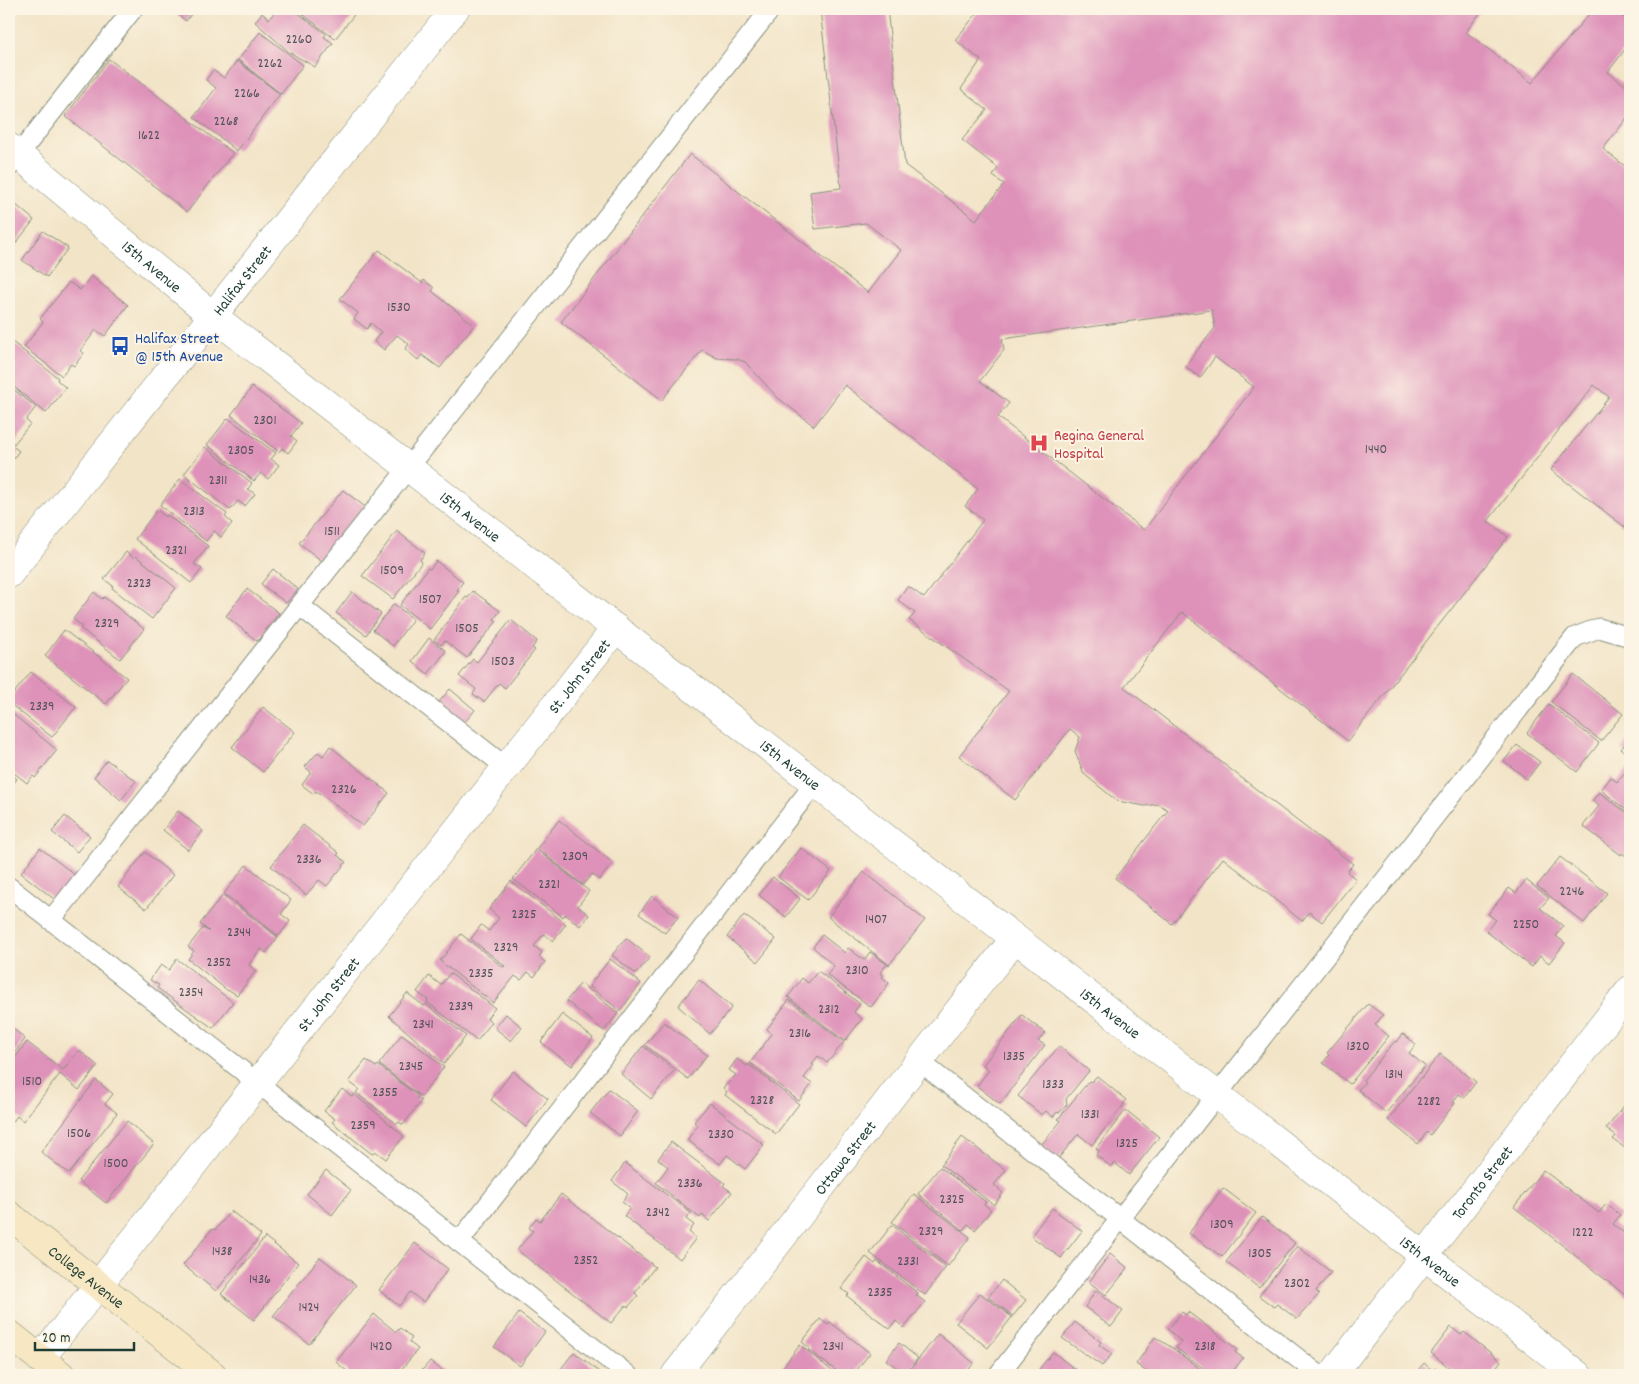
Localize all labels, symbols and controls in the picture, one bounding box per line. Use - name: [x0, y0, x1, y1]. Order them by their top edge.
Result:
- house number: 2260: [286, 30, 312, 50]
- house number: 2262: [257, 54, 283, 74]
- house number: 2266: [234, 84, 260, 104]
- house number: 2268: [214, 112, 239, 132]
- house number: 1622: [138, 126, 160, 146]
- street label: 15th Avenue: [116, 236, 186, 299]
- street label: Halifax Street: [208, 241, 278, 321]
- house number: 1530: [387, 298, 411, 318]
- place label: Halifax Street @ 15th Avenue: [135, 328, 223, 369]
- bus stop icon: Halifax Street @ 15th Avenue: [109, 335, 131, 357]
- house number: 2301: [253, 411, 277, 431]
- place label: Regina General Hospital: [1054, 425, 1144, 466]
- hospital icon: Regina General Hospital: [1028, 432, 1050, 454]
- house number: 1440: [1365, 440, 1387, 460]
- house number: 2305: [228, 441, 254, 461]
- house number: 2311: [209, 471, 227, 491]
- street label: 15th Avenue: [434, 487, 504, 549]
- house number: 2313: [183, 502, 205, 522]
- house number: 1511: [324, 522, 340, 542]
- house number: 2321: [165, 541, 187, 561]
- house number: 1509: [380, 561, 404, 581]
- house number: 2323: [127, 574, 151, 594]
- house number: 1507: [419, 590, 441, 610]
- house number: 2329: [95, 614, 119, 634]
- house number: 1505: [455, 619, 479, 639]
- street label: St. John Street: [544, 635, 617, 719]
- house number: 1503: [491, 652, 515, 672]
- house number: 2339: [30, 697, 54, 717]
- street label: 15th Avenue: [754, 735, 824, 797]
- house number: 2326: [331, 780, 357, 800]
- house number: 2309: [562, 847, 588, 867]
- house number: 2336: [296, 850, 322, 870]
- house number: 2321: [538, 875, 560, 895]
- house number: 2246: [1560, 882, 1585, 902]
- house number: 2325: [512, 905, 536, 925]
- house number: 1407: [865, 910, 887, 930]
- house number: 2250: [1513, 915, 1539, 935]
- house number: 2344: [227, 923, 251, 943]
- house number: 2329: [494, 938, 518, 958]
- house number: 2352: [207, 953, 231, 973]
- street label: St. John Street: [293, 953, 367, 1038]
- house number: 2310: [845, 961, 869, 981]
- house number: 2335: [468, 964, 494, 984]
- house number: 2354: [179, 983, 203, 1003]
- street label: 15th Avenue: [1074, 983, 1144, 1045]
- house number: 2339: [449, 997, 473, 1017]
- house number: 2312: [818, 1000, 840, 1020]
- house number: 2341: [412, 1015, 434, 1035]
- house number: 2316: [789, 1024, 811, 1044]
- house number: 1320: [1346, 1037, 1370, 1057]
- house number: 1335: [1003, 1047, 1025, 1067]
- house number: 2345: [399, 1057, 423, 1077]
- house number: 1314: [1385, 1065, 1403, 1085]
- house number: 1510: [22, 1072, 42, 1092]
- house number: 1333: [1042, 1075, 1064, 1095]
- house number: 2355: [372, 1083, 398, 1103]
- house number: 2328: [750, 1091, 774, 1111]
- house number: 2282: [1417, 1092, 1441, 1112]
- house number: 1331: [1081, 1105, 1099, 1125]
- house number: 2359: [350, 1116, 376, 1136]
- street label: Ottawa Street: [810, 1116, 883, 1201]
- house number: 1506: [67, 1124, 91, 1144]
- house number: 2330: [708, 1125, 734, 1145]
- house number: 1325: [1116, 1134, 1138, 1154]
- street label: Toronto Street: [1447, 1142, 1519, 1225]
- house number: 1500: [104, 1154, 128, 1174]
- house number: 2336: [677, 1174, 703, 1194]
- house number: 2325: [940, 1190, 964, 1210]
- house number: 2342: [646, 1203, 670, 1223]
- house number: 1309: [1210, 1215, 1234, 1235]
- house number: 2329: [919, 1222, 943, 1242]
- house number: 1222: [1572, 1223, 1594, 1243]
- street label: 15th Avenue: [1394, 1232, 1464, 1294]
- street label: College Avenue: [42, 1241, 128, 1315]
- house number: 1438: [212, 1242, 233, 1262]
- house number: 1305: [1248, 1244, 1272, 1264]
- house number: 2352: [574, 1251, 598, 1271]
- house number: 2331: [897, 1252, 919, 1272]
- house number: 1436: [249, 1270, 271, 1290]
- house number: 2302: [1284, 1274, 1310, 1294]
- house number: 2335: [867, 1283, 893, 1303]
- house number: 1424: [299, 1298, 319, 1318]
- scale bar: [35, 1319, 134, 1351]
- text: 20 m: [42, 1328, 70, 1350]
- house number: 1420: [370, 1337, 392, 1357]
- house number: 2341: [822, 1337, 844, 1357]
- house number: 2318: [1194, 1337, 1216, 1357]

